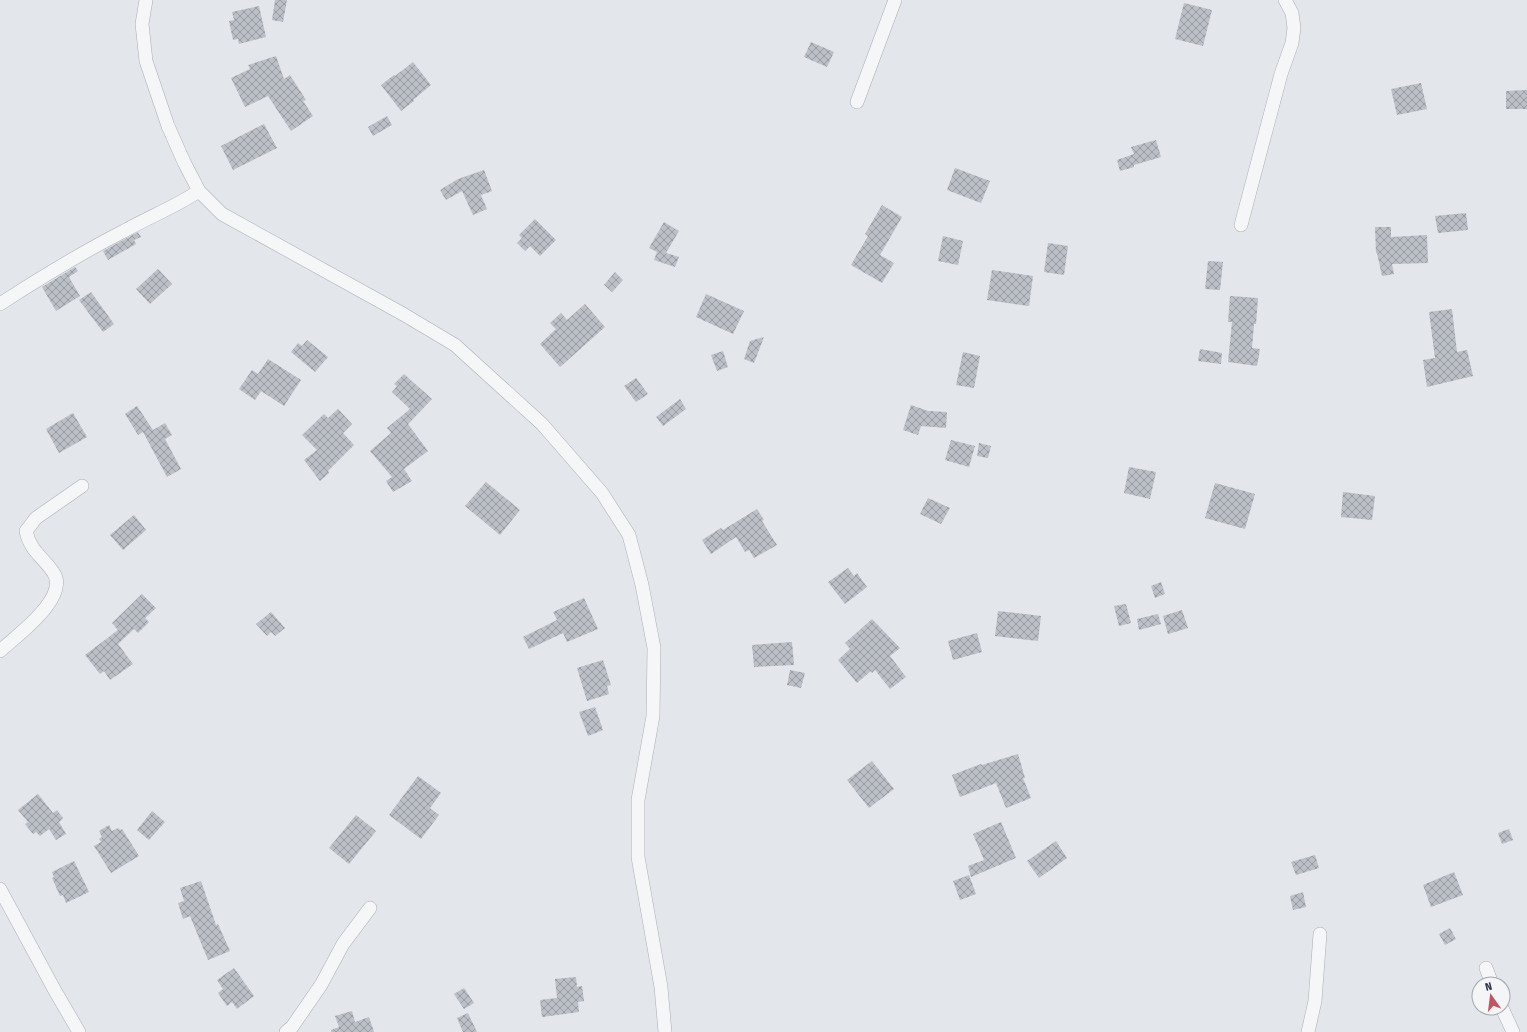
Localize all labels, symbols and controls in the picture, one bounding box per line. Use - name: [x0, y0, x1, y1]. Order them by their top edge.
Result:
- north arrow: [1471, 976, 1511, 1016]
- text: N: [1484, 980, 1493, 994]

